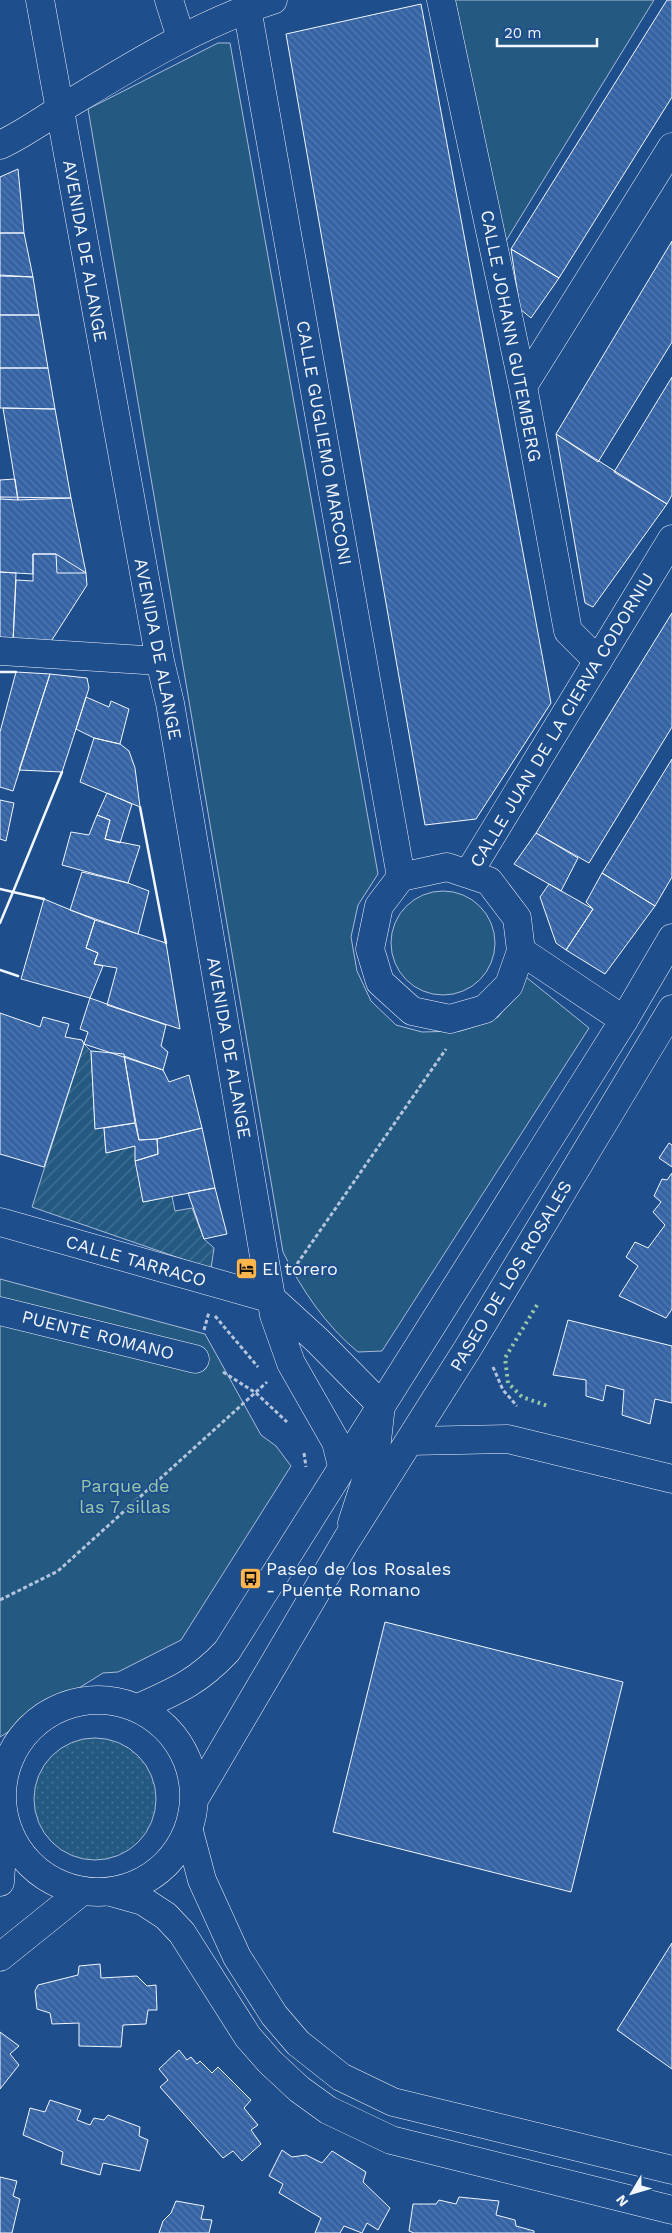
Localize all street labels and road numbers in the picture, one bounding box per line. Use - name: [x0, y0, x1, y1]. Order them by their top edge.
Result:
- street label: AVENIDA DE ALANGE: [59, 158, 112, 344]
- street label: CALLE JOHANN GUTEMBERG: [477, 208, 546, 464]
- street label: CALLE GUGLIEMO MARCONI: [293, 319, 356, 567]
- street label: AVENIDA DE ALANGE: [131, 556, 186, 741]
- street label: CALLE JUAN DE LA CIERVA CODORNIU: [465, 569, 658, 871]
- street label: AVENIDA DE ALANGE: [203, 955, 256, 1141]
- street label: PASEO DE LOS ROSALES: [445, 1177, 576, 1375]
- street label: CALLE TARRACO: [63, 1230, 209, 1291]
- street label: PUENTE ROMANO: [20, 1305, 176, 1364]

